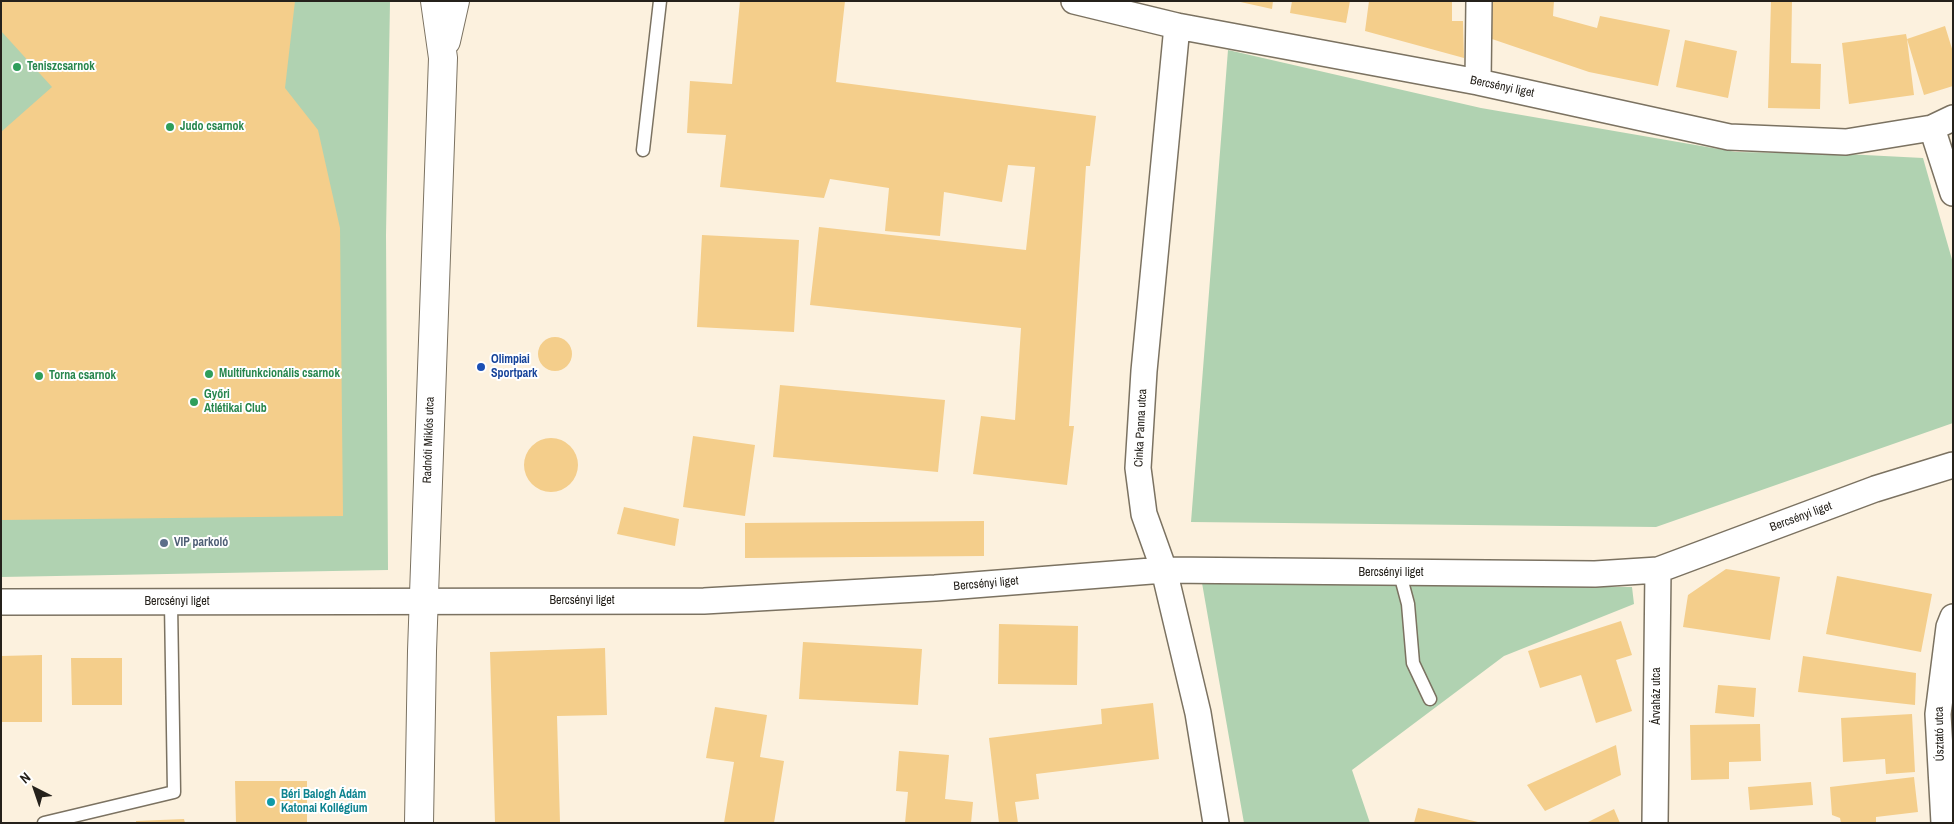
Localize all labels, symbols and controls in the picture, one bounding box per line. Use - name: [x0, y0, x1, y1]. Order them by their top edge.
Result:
- place label: Teniszcsarnok: [27, 60, 95, 74]
- marker: Teniszcsarnok: [11, 61, 23, 73]
- street label: Bercsényi liget: [1469, 73, 1535, 101]
- place label: Judo csarnok: [180, 120, 244, 134]
- marker: Judo csarnok: [164, 121, 176, 133]
- place label: Olimpiai Sportpark: [491, 353, 537, 381]
- marker: Olimpiai Sportpark: [475, 361, 487, 373]
- place label: Multifunkcionális csarnok: [219, 367, 340, 381]
- marker: Multifunkcionális csarnok: [203, 368, 215, 380]
- place label: Torna csarnok: [49, 369, 116, 383]
- marker: Torna csarnok: [33, 370, 45, 382]
- place label: Győri Atlétikai Club: [204, 388, 267, 416]
- street label: Cinka Panna utca: [1132, 389, 1150, 467]
- marker: Győri Atlétikai Club: [188, 396, 200, 408]
- street label: Radnóti Miklós utca: [420, 396, 438, 484]
- street label: Bercsényi liget: [1768, 499, 1834, 535]
- place label: VIP parkoló: [174, 536, 228, 550]
- marker: VIP parkoló: [158, 537, 170, 549]
- street label: Bercsényi liget: [1358, 566, 1424, 580]
- street label: Bercsényi liget: [953, 574, 1019, 594]
- street label: Bercsényi liget: [549, 594, 615, 608]
- street label: Bercsényi liget: [144, 595, 210, 609]
- street label: Árvaház utca: [1650, 667, 1664, 725]
- street label: Úsztató utca: [1932, 707, 1948, 761]
- north arrow: [10, 764, 60, 814]
- text: N: [16, 768, 34, 787]
- place label: Béri Balogh Ádám Katonai Kollégium: [281, 788, 367, 816]
- marker: Béri Balogh Ádám Katonai Kollégium: [265, 796, 277, 808]

